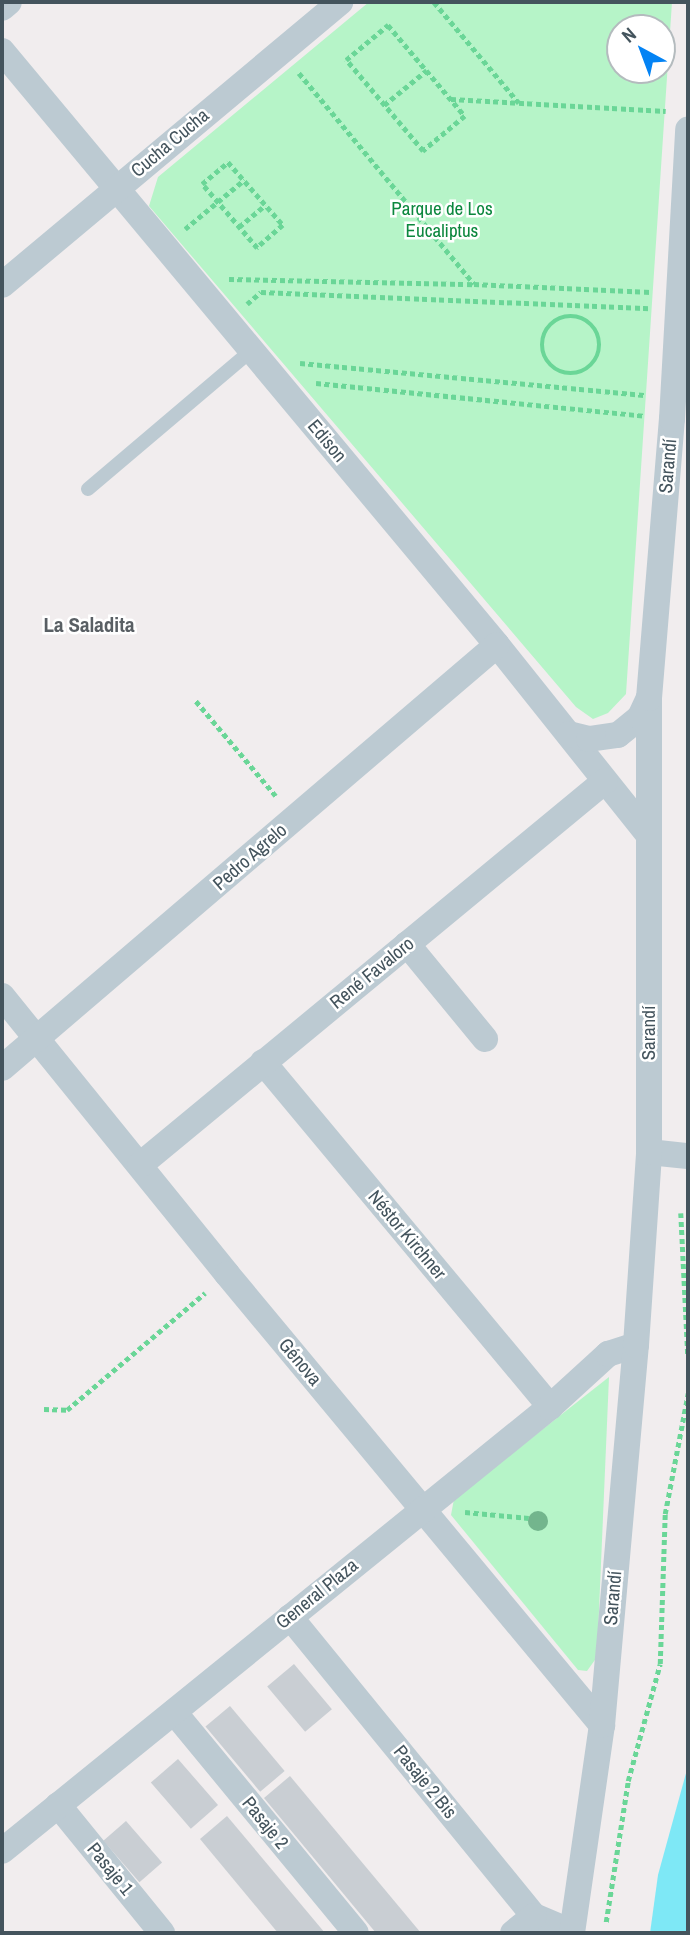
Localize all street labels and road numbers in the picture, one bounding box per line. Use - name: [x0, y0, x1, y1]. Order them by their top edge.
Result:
- street label: Cucha Cucha: [127, 104, 213, 182]
- street label: Edison: [303, 415, 351, 467]
- street label: Sarandí: [654, 438, 682, 494]
- street label: Pedro Agrelo: [208, 819, 292, 895]
- street label: René Favaloro: [325, 932, 419, 1014]
- street label: Sarandí: [638, 1006, 660, 1060]
- street label: Néstor Kirchner: [363, 1186, 451, 1284]
- street label: Génova: [274, 1334, 326, 1390]
- street label: General Plaza: [271, 1554, 363, 1634]
- street label: Sarandí: [599, 1570, 627, 1626]
- street label: Pasaje 2 Bis: [389, 1741, 461, 1823]
- street label: Pasaje 2: [237, 1792, 293, 1854]
- street label: Pasaje 1: [82, 1838, 138, 1900]

